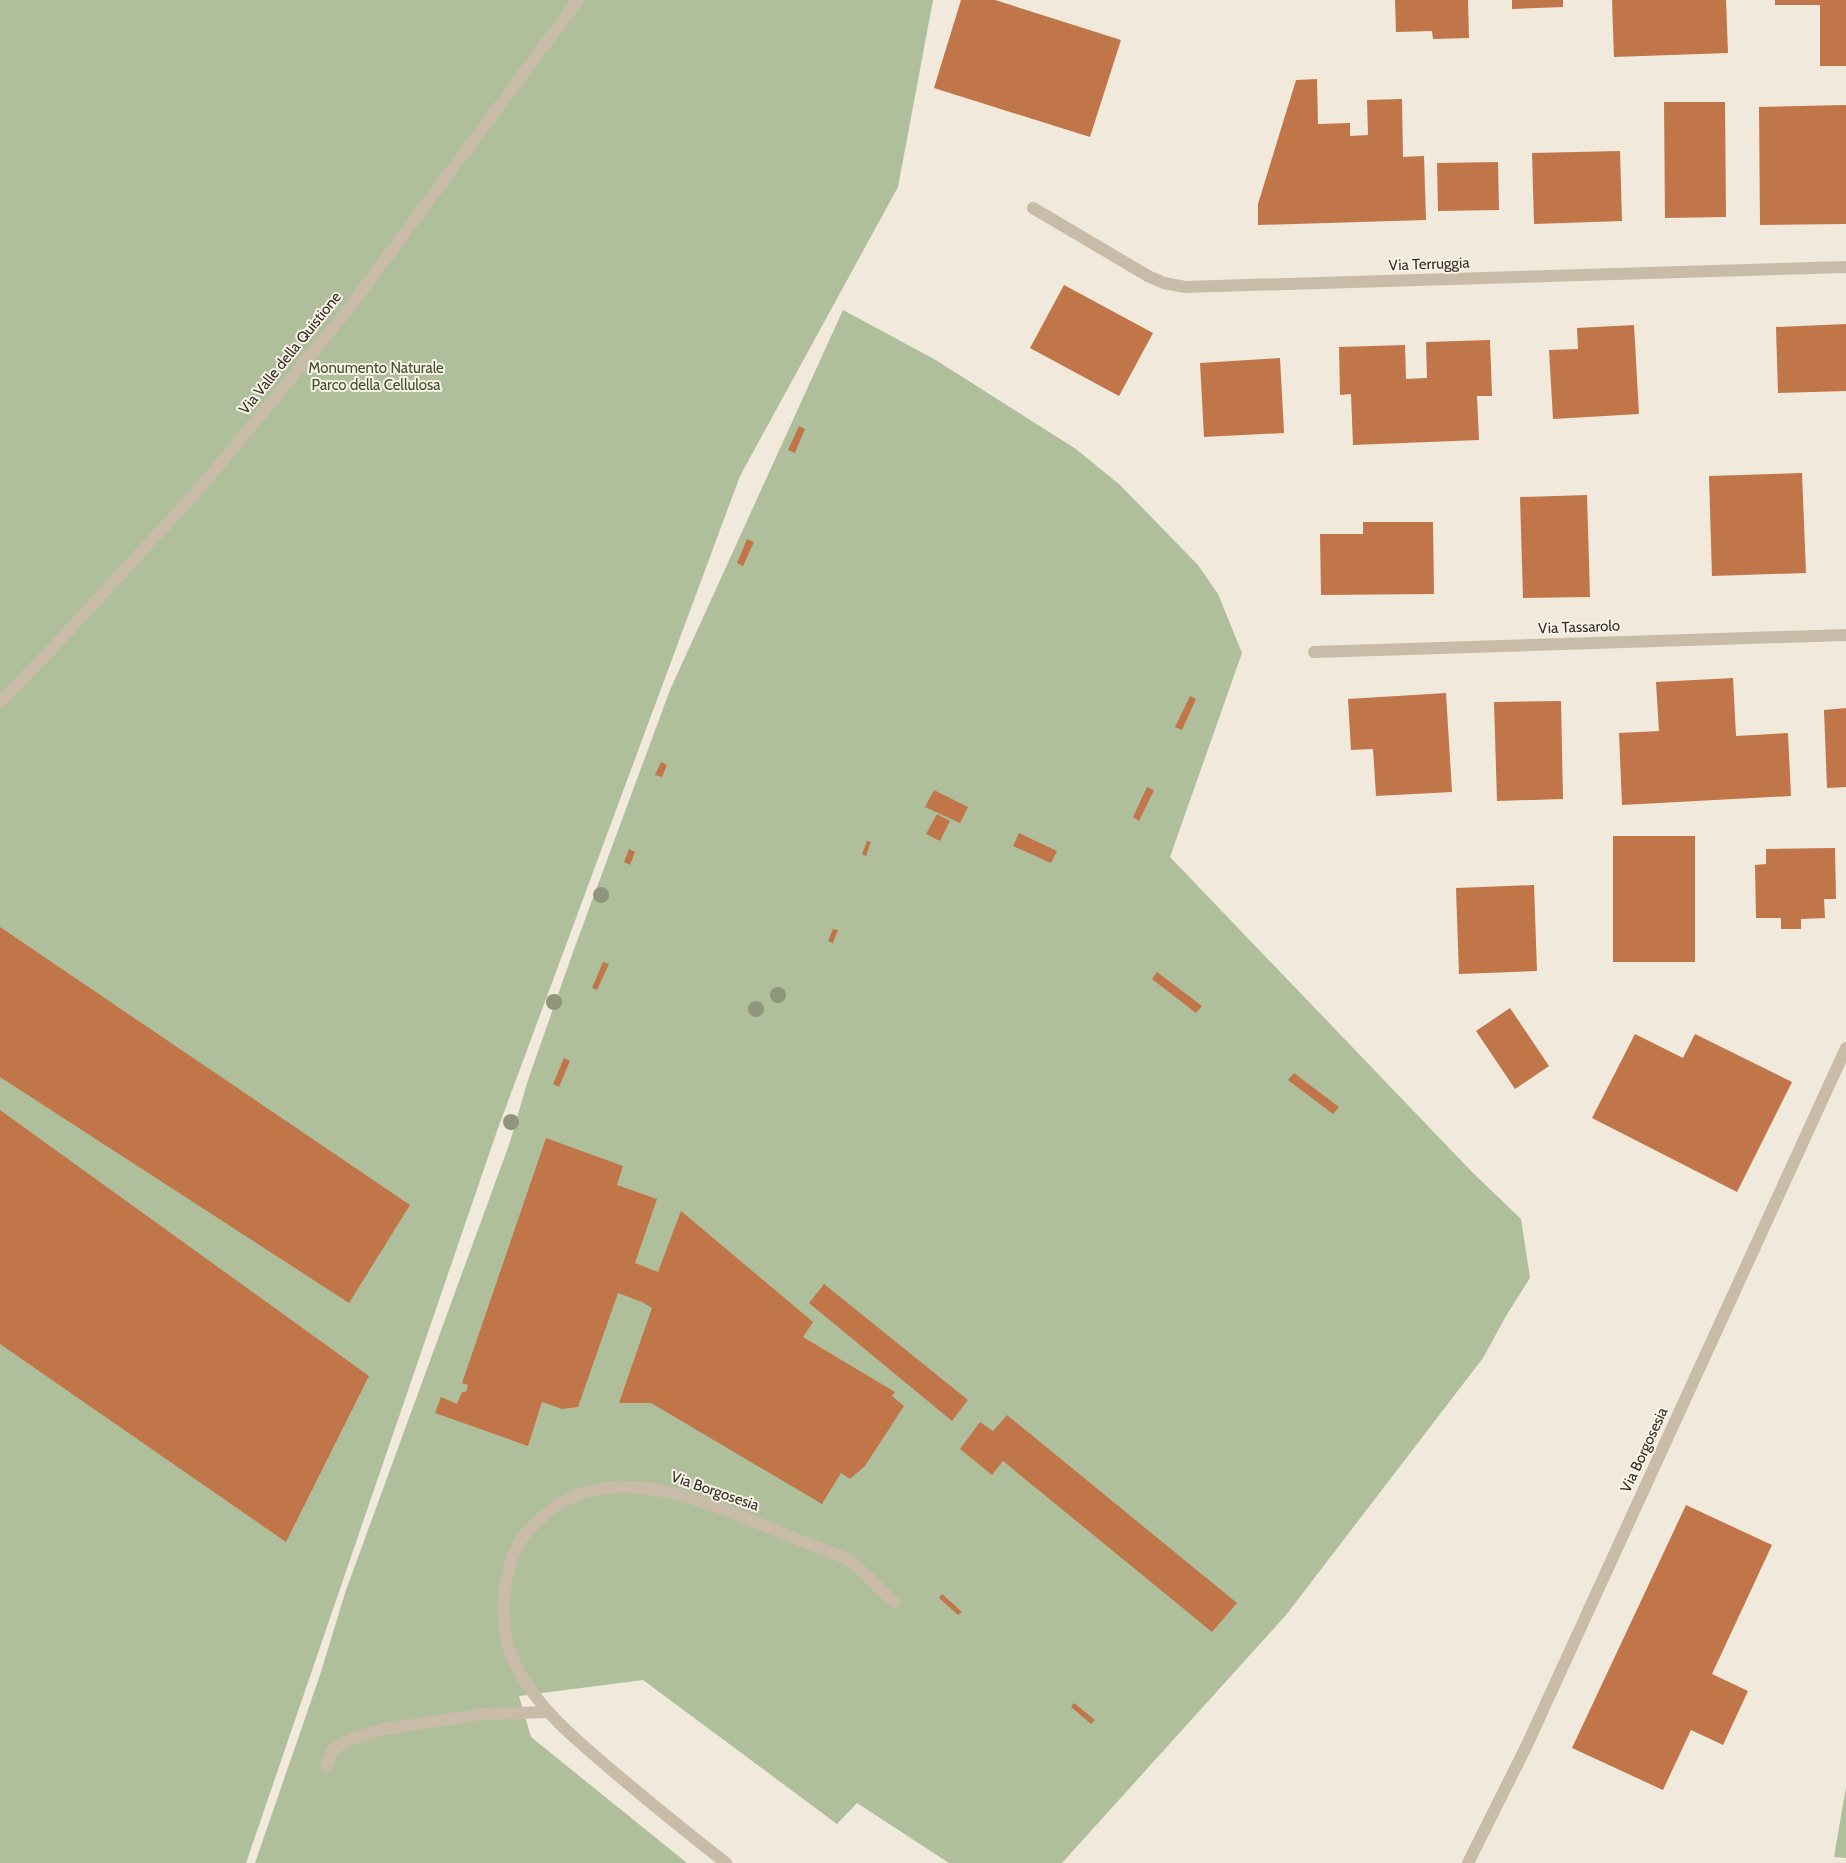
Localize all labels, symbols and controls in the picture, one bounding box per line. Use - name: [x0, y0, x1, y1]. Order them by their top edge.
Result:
- street label: Via Terruggia: [1388, 254, 1471, 274]
- street label: Via Valle della Quistione: [235, 288, 345, 418]
- park label: Monumento Naturale Parco della Cellulosa: [308, 359, 444, 394]
- street label: Via Tassarolo: [1538, 617, 1620, 637]
- street label: Via Borgosesia: [1616, 1404, 1672, 1495]
- street label: Via Borgosesia: [669, 1468, 762, 1515]

